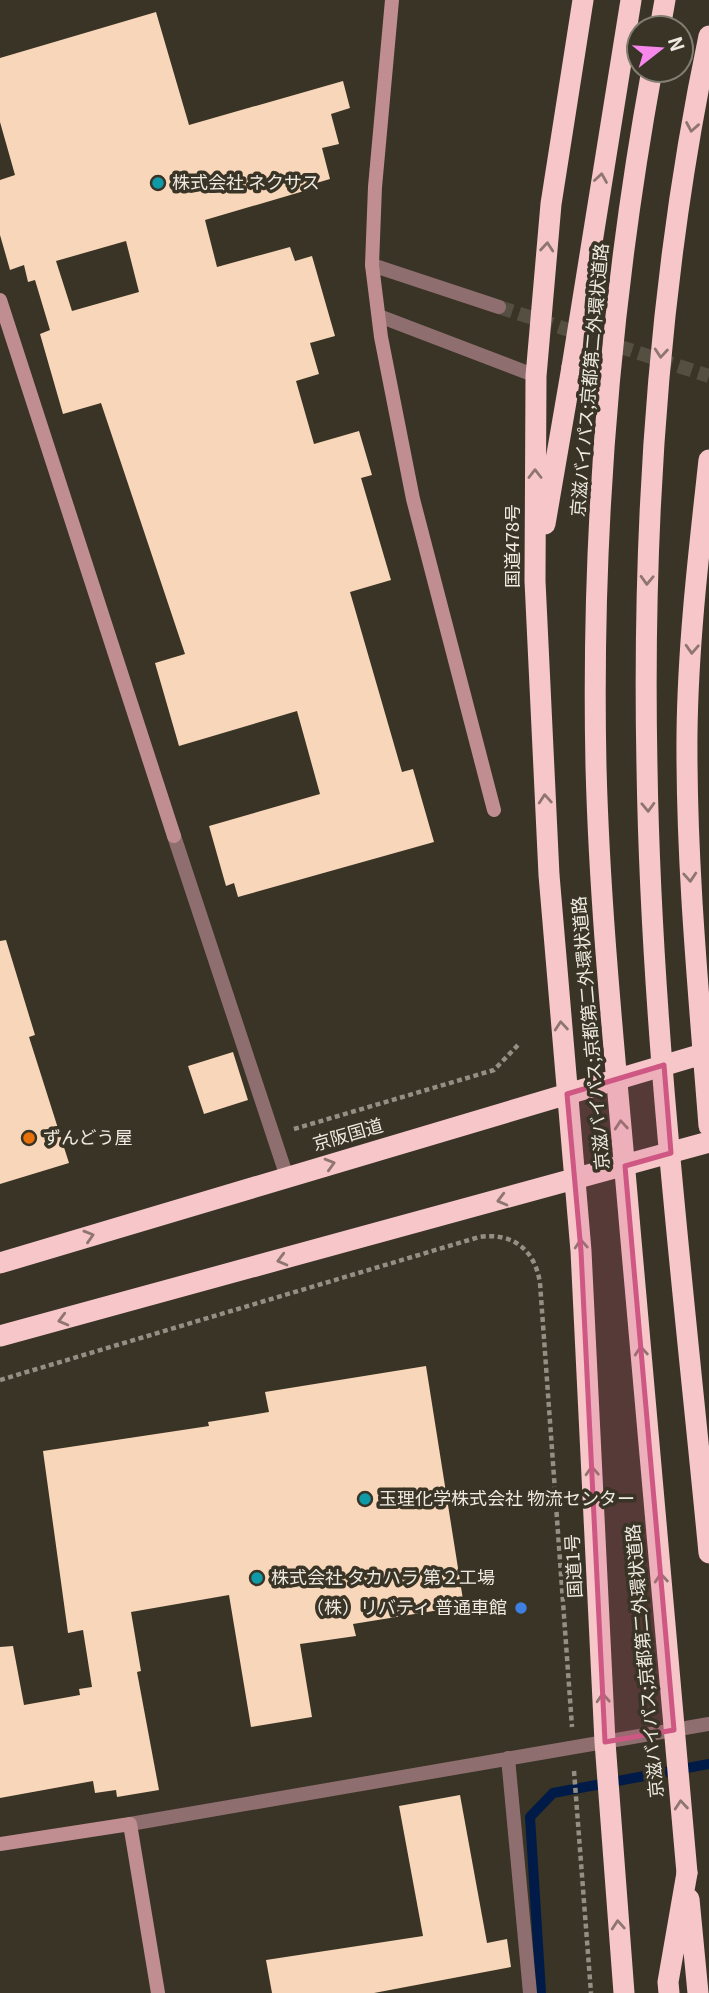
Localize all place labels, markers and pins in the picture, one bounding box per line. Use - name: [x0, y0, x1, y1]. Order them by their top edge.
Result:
- place label: 株式会社 ネクサス: [172, 168, 320, 194]
- marker: 株式会社 ネクサス: [150, 175, 166, 191]
- place label: ずんどう屋: [43, 1123, 132, 1149]
- marker: ずんどう屋: [21, 1130, 37, 1146]
- place label: 玉理化学株式会社 物流センター: [379, 1484, 635, 1510]
- marker: 玉理化学株式会社 物流センター: [357, 1491, 373, 1507]
- place label: 株式会社 タカハラ 第２工場: [271, 1563, 495, 1589]
- marker: 株式会社 タカハラ 第２工場: [249, 1570, 265, 1586]
- place label: （株）リバティ 普通車館: [306, 1593, 507, 1619]
- marker: （株）リバティ 普通車館: [513, 1600, 529, 1616]

